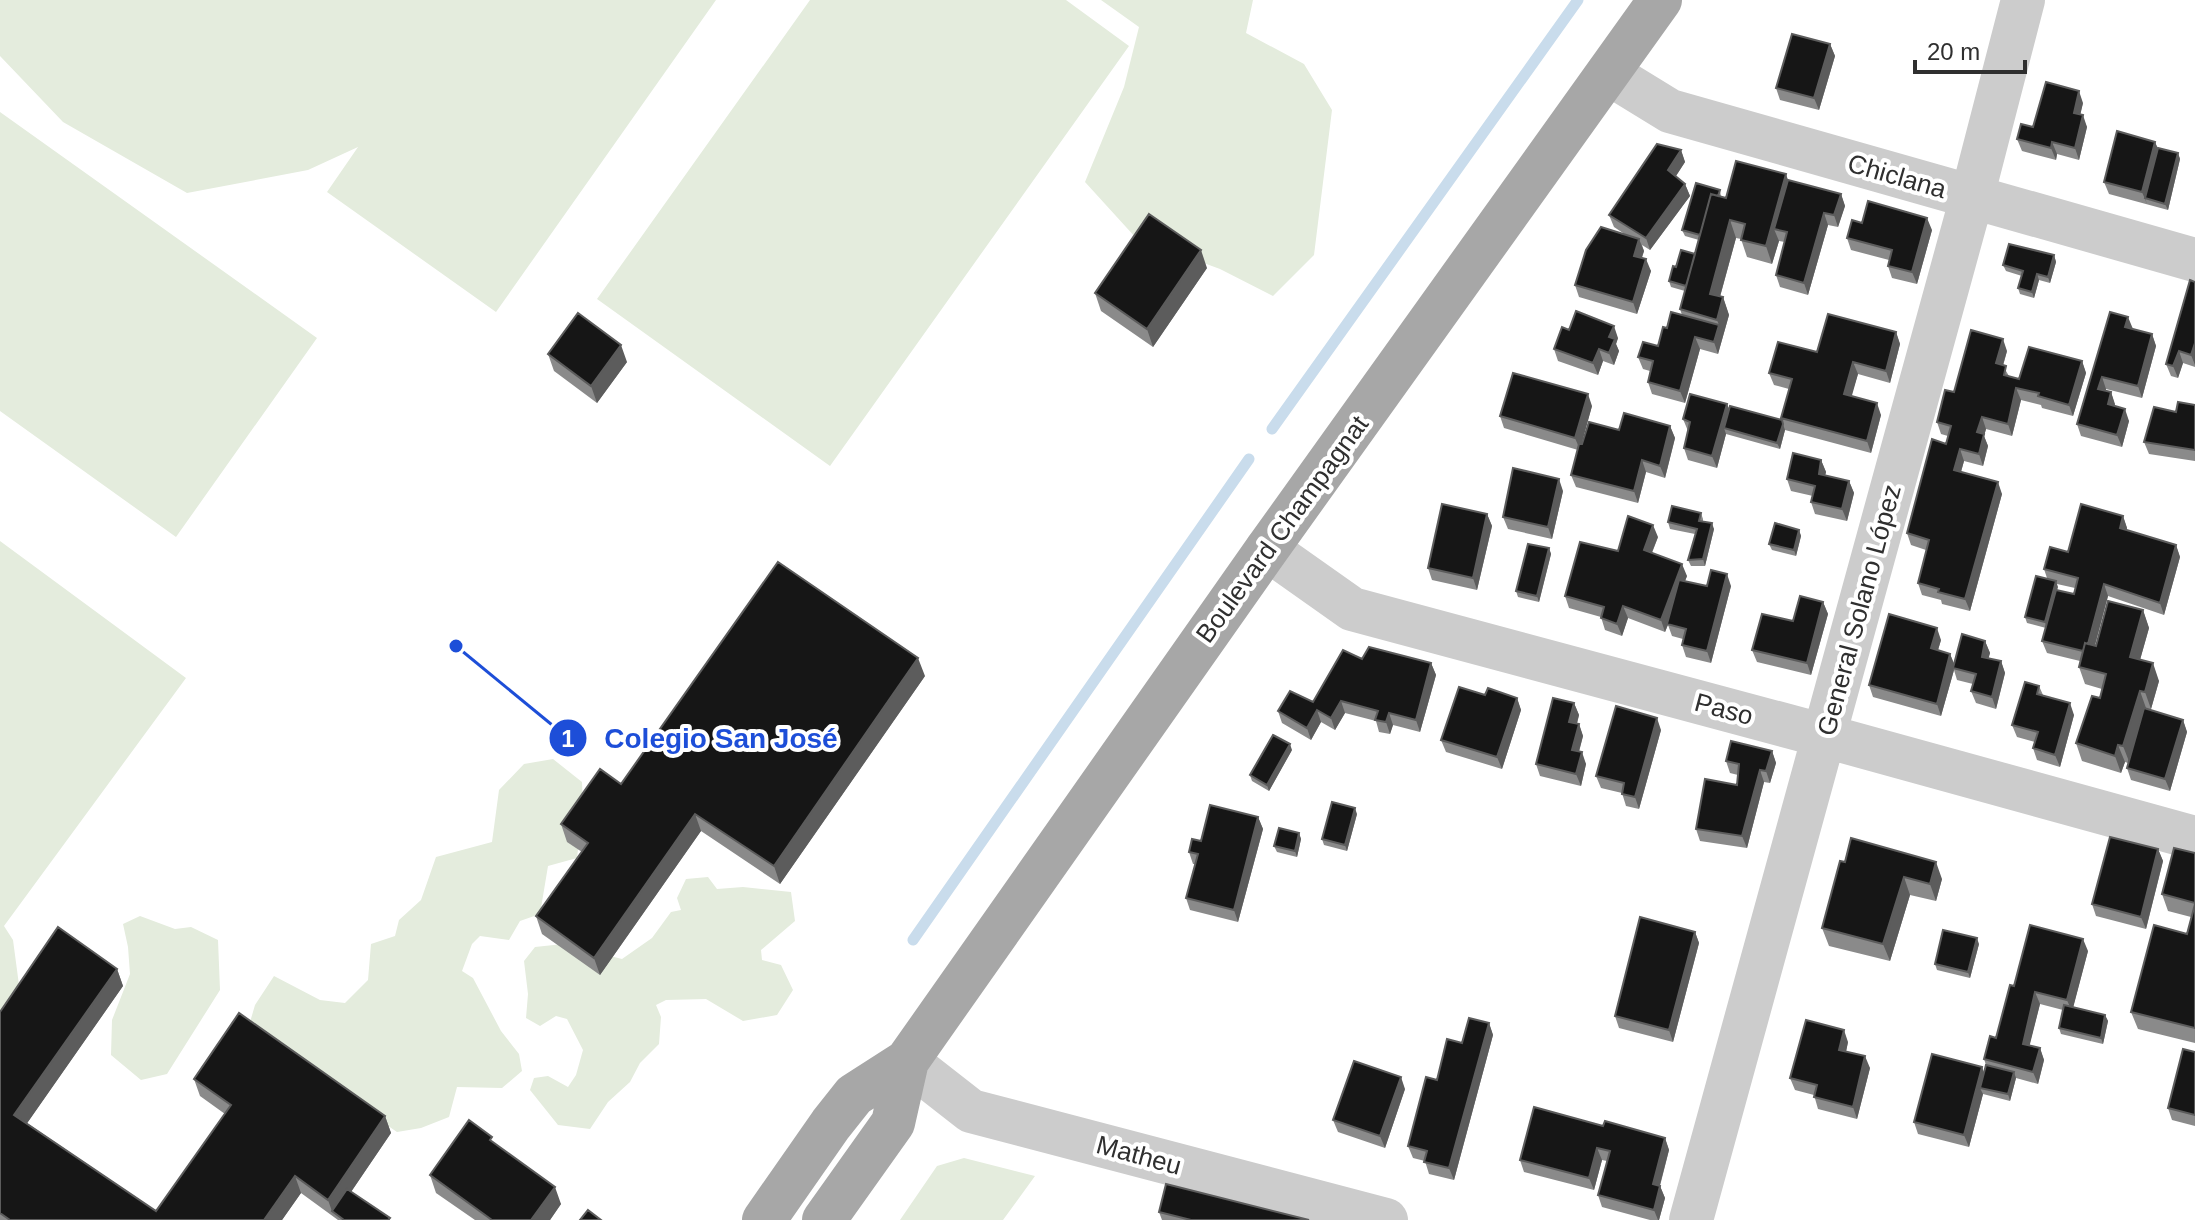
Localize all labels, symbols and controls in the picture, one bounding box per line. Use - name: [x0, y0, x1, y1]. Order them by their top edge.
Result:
- scale bar: [1915, 24, 2025, 74]
- text: 20 m: [1927, 38, 1980, 65]
- street label: Chiclana: [1844, 148, 1950, 205]
- street label: Boulevard Champagnat: [1190, 409, 1375, 648]
- street label: General Solano López: [1811, 481, 1907, 739]
- street label: Paso: [1691, 687, 1757, 731]
- callout: Colegio San José: [548, 712, 854, 764]
- text: Colegio San José: [604, 723, 838, 754]
- text: 1: [561, 725, 575, 752]
- street label: Matheu: [1093, 1129, 1185, 1181]

